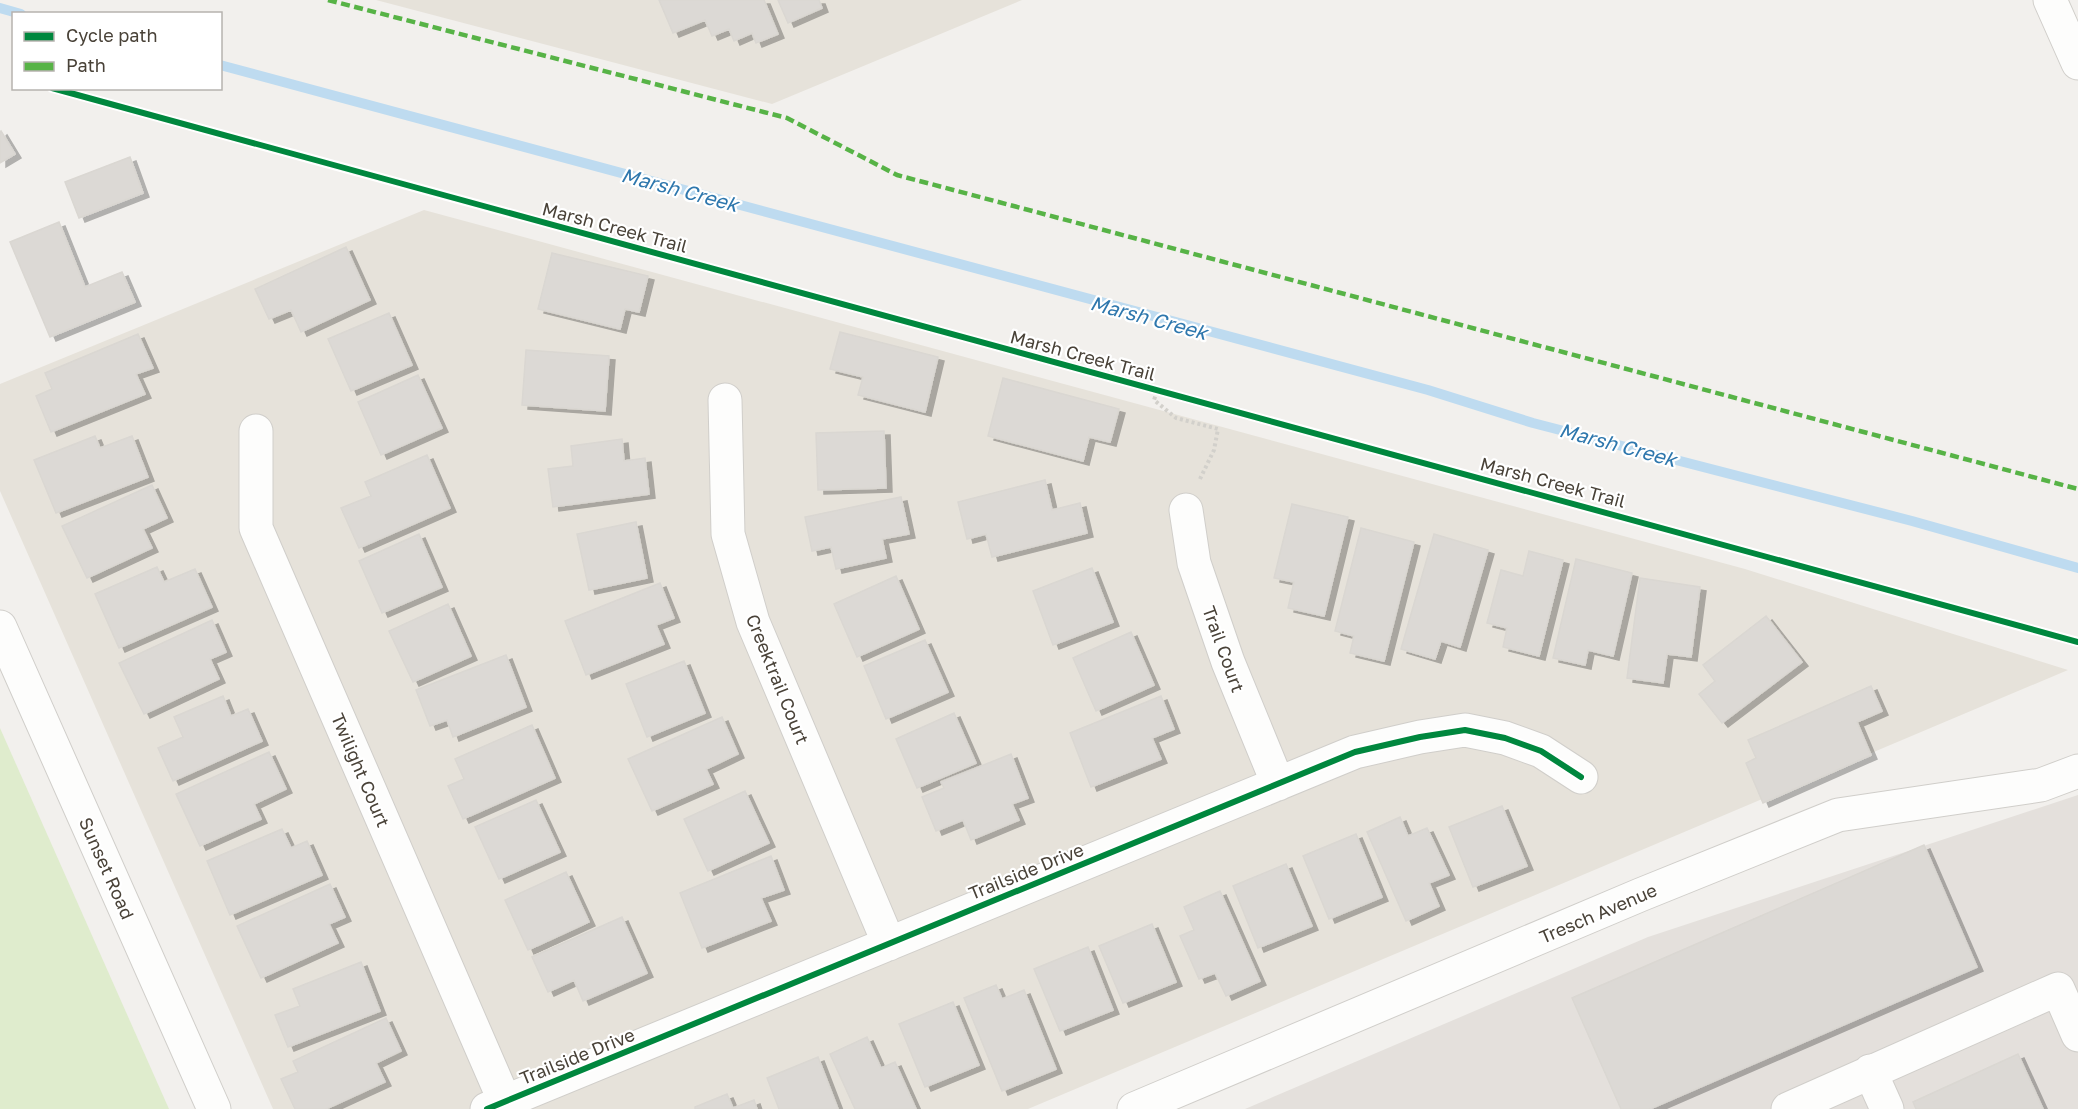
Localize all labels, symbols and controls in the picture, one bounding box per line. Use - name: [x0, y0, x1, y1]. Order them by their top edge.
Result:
- legend: [12, 12, 222, 90]
- text: Cycle path: [66, 24, 158, 46]
- text: Path: [66, 54, 106, 76]
- water label: Marsh Creek: [619, 162, 744, 217]
- street label: Marsh Creek Trail: [540, 197, 690, 257]
- water label: Marsh Creek: [1088, 290, 1213, 345]
- street label: Marsh Creek Trail: [1008, 325, 1158, 385]
- water label: Marsh Creek: [1557, 417, 1682, 472]
- street label: Marsh Creek Trail: [1478, 452, 1628, 512]
- street label: Trail Court: [1198, 603, 1250, 695]
- street label: Creektrail Court: [742, 611, 814, 747]
- street label: Twilight Court: [327, 710, 395, 830]
- street label: Sunset Road: [75, 814, 139, 922]
- street label: Trailside Drive: [965, 838, 1087, 904]
- street label: Tresch Avenue: [1536, 878, 1660, 948]
- street label: Trailside Drive: [516, 1023, 638, 1089]

